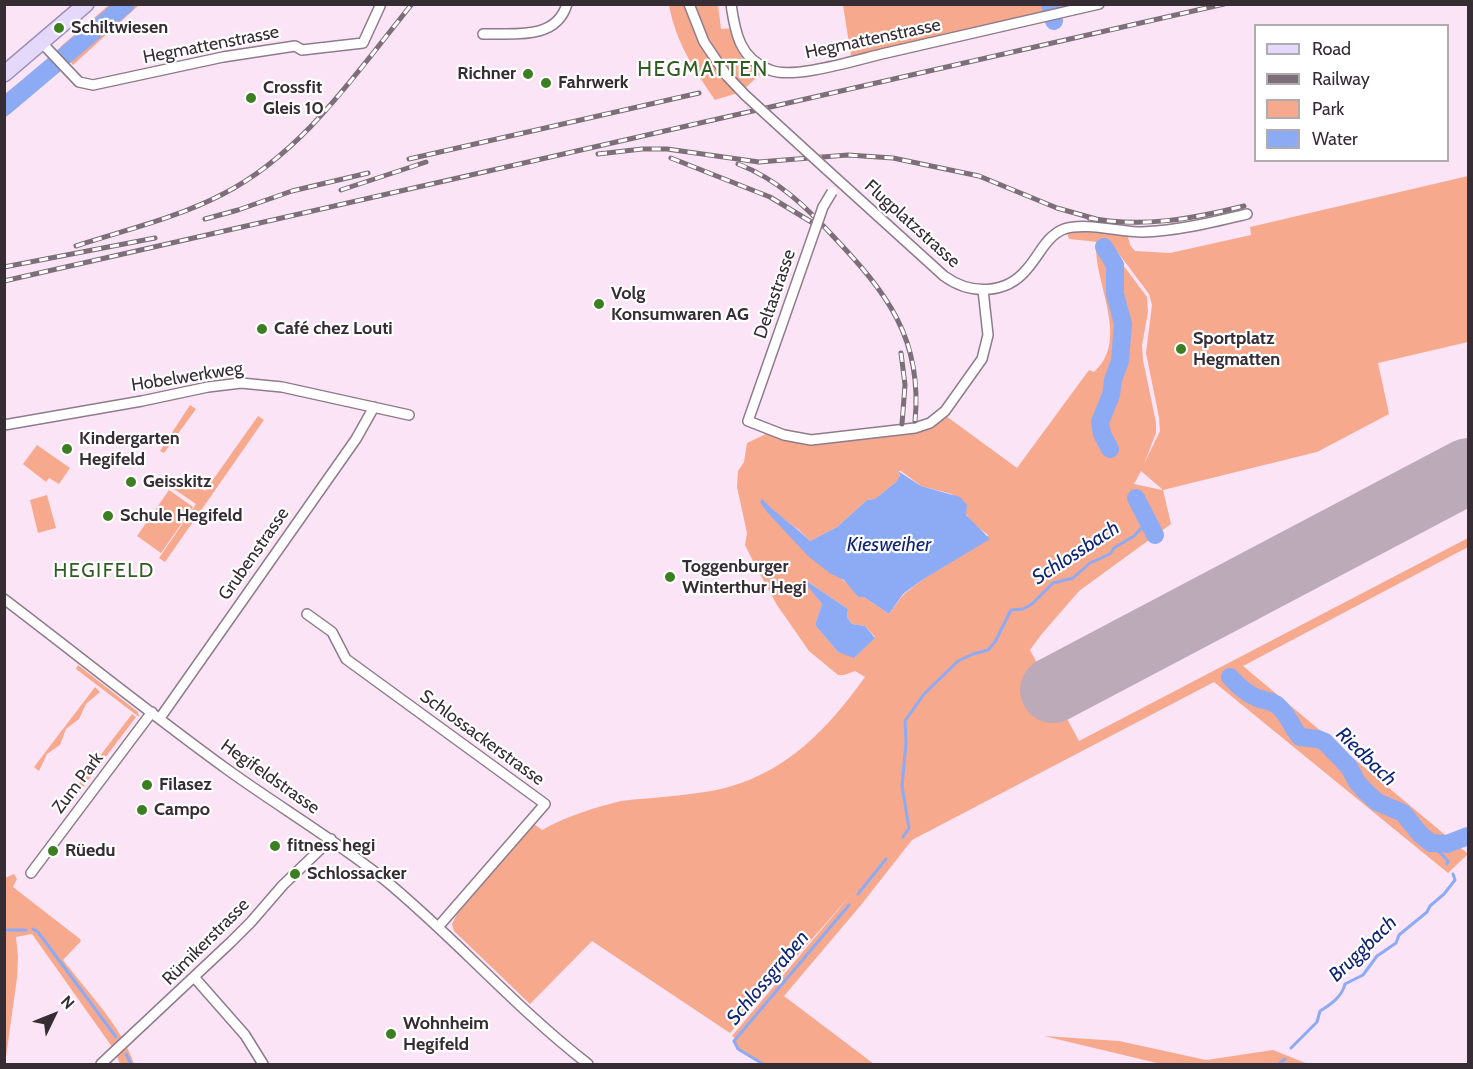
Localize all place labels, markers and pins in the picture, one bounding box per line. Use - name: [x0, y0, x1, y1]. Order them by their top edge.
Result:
- place label: Schiltwiesen: [71, 17, 168, 39]
- marker: Schiltwiesen: [52, 21, 66, 35]
- place label: Richner: [457, 63, 516, 85]
- marker: Richner: [521, 67, 535, 81]
- place label: Fahrwerk: [558, 72, 628, 94]
- marker: Fahrwerk: [539, 76, 553, 90]
- place label: Crossfit Gleis 10: [263, 77, 324, 119]
- marker: Crossfit Gleis 10: [244, 91, 258, 105]
- place label: Volg Konsumwaren AG: [611, 283, 749, 326]
- marker: Volg Konsumwaren AG: [592, 297, 606, 311]
- place label: Café chez Louti: [274, 318, 393, 340]
- marker: Café chez Louti: [255, 322, 269, 336]
- place label: Sportplatz Hegmatten: [1193, 328, 1280, 370]
- marker: Sportplatz Hegmatten: [1174, 342, 1188, 356]
- place label: Kindergarten Hegifeld: [79, 428, 180, 470]
- marker: Kindergarten Hegifeld: [60, 442, 74, 456]
- place label: Geisskitz: [143, 471, 211, 493]
- marker: Geisskitz: [124, 475, 138, 489]
- place label: Schule Hegifeld: [120, 505, 243, 527]
- marker: Schule Hegifeld: [101, 509, 115, 523]
- place label: Toggenburger Winterthur Hegi: [682, 556, 807, 598]
- marker: Toggenburger Winterthur Hegi: [663, 570, 677, 584]
- place label: Filasez: [159, 774, 212, 796]
- marker: Filasez: [140, 778, 154, 792]
- place label: Campo: [154, 799, 210, 821]
- marker: Campo: [135, 803, 149, 817]
- place label: fitness hegi: [287, 835, 375, 857]
- marker: fitness hegi: [268, 839, 282, 853]
- place label: Rüedu: [65, 840, 115, 862]
- marker: Rüedu: [46, 844, 60, 858]
- place label: Schlossacker: [307, 863, 406, 885]
- marker: Schlossacker: [288, 867, 302, 881]
- place label: Wohnheim Hegifeld: [403, 1013, 489, 1056]
- marker: Wohnheim Hegifeld: [384, 1027, 398, 1041]

